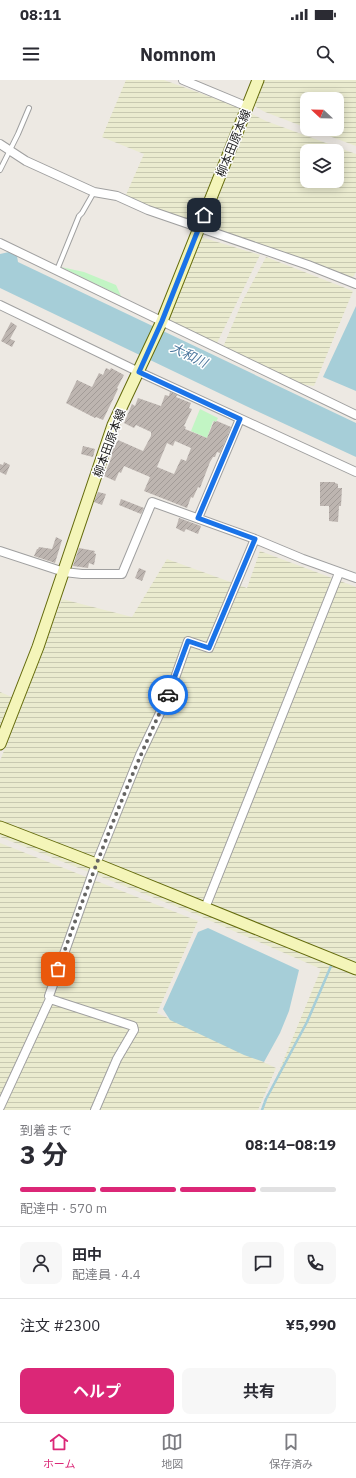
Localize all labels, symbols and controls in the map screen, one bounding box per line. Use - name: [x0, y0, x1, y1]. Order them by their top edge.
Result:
- text: 08:11: [20, 5, 61, 24]
- icon: menu: [20, 43, 42, 65]
- text: Nomnom: [140, 43, 216, 66]
- icon: search: [314, 43, 336, 65]
- north arrow: [300, 92, 344, 136]
- map controls: [300, 92, 344, 188]
- street label: 柳本田原本線: [213, 107, 253, 179]
- button: layers: [300, 144, 344, 188]
- pin: [187, 198, 221, 232]
- icon: home: [193, 204, 215, 226]
- water label: 大和川: [168, 339, 212, 372]
- street label: 柳本田原本線: [90, 407, 128, 479]
- courier: [148, 675, 188, 715]
- icon: car: [157, 684, 179, 706]
- pin: [41, 952, 75, 986]
- icon: bag: [47, 958, 69, 980]
- text: 到着まで: [20, 1122, 72, 1139]
- text: 08:14–08:19: [245, 1135, 336, 1154]
- text: 3 分: [20, 1137, 68, 1171]
- text: 配達中 · 570 m: [20, 1200, 107, 1217]
- button: person: [20, 1242, 62, 1284]
- button: chat: [242, 1242, 284, 1284]
- button: phone: [294, 1242, 336, 1284]
- text: 田中: [72, 1245, 102, 1264]
- text: 配達員 · 4.4: [72, 1266, 141, 1283]
- text: ¥5,990: [286, 1315, 336, 1334]
- text: 注文 #2300: [20, 1316, 100, 1335]
- button: ヘルプ: [20, 1368, 174, 1414]
- button: 共有: [182, 1368, 336, 1414]
- tab: ホーム: [43, 1431, 76, 1471]
- tab: 地図: [161, 1431, 183, 1471]
- tab: 保存済み: [269, 1431, 313, 1471]

